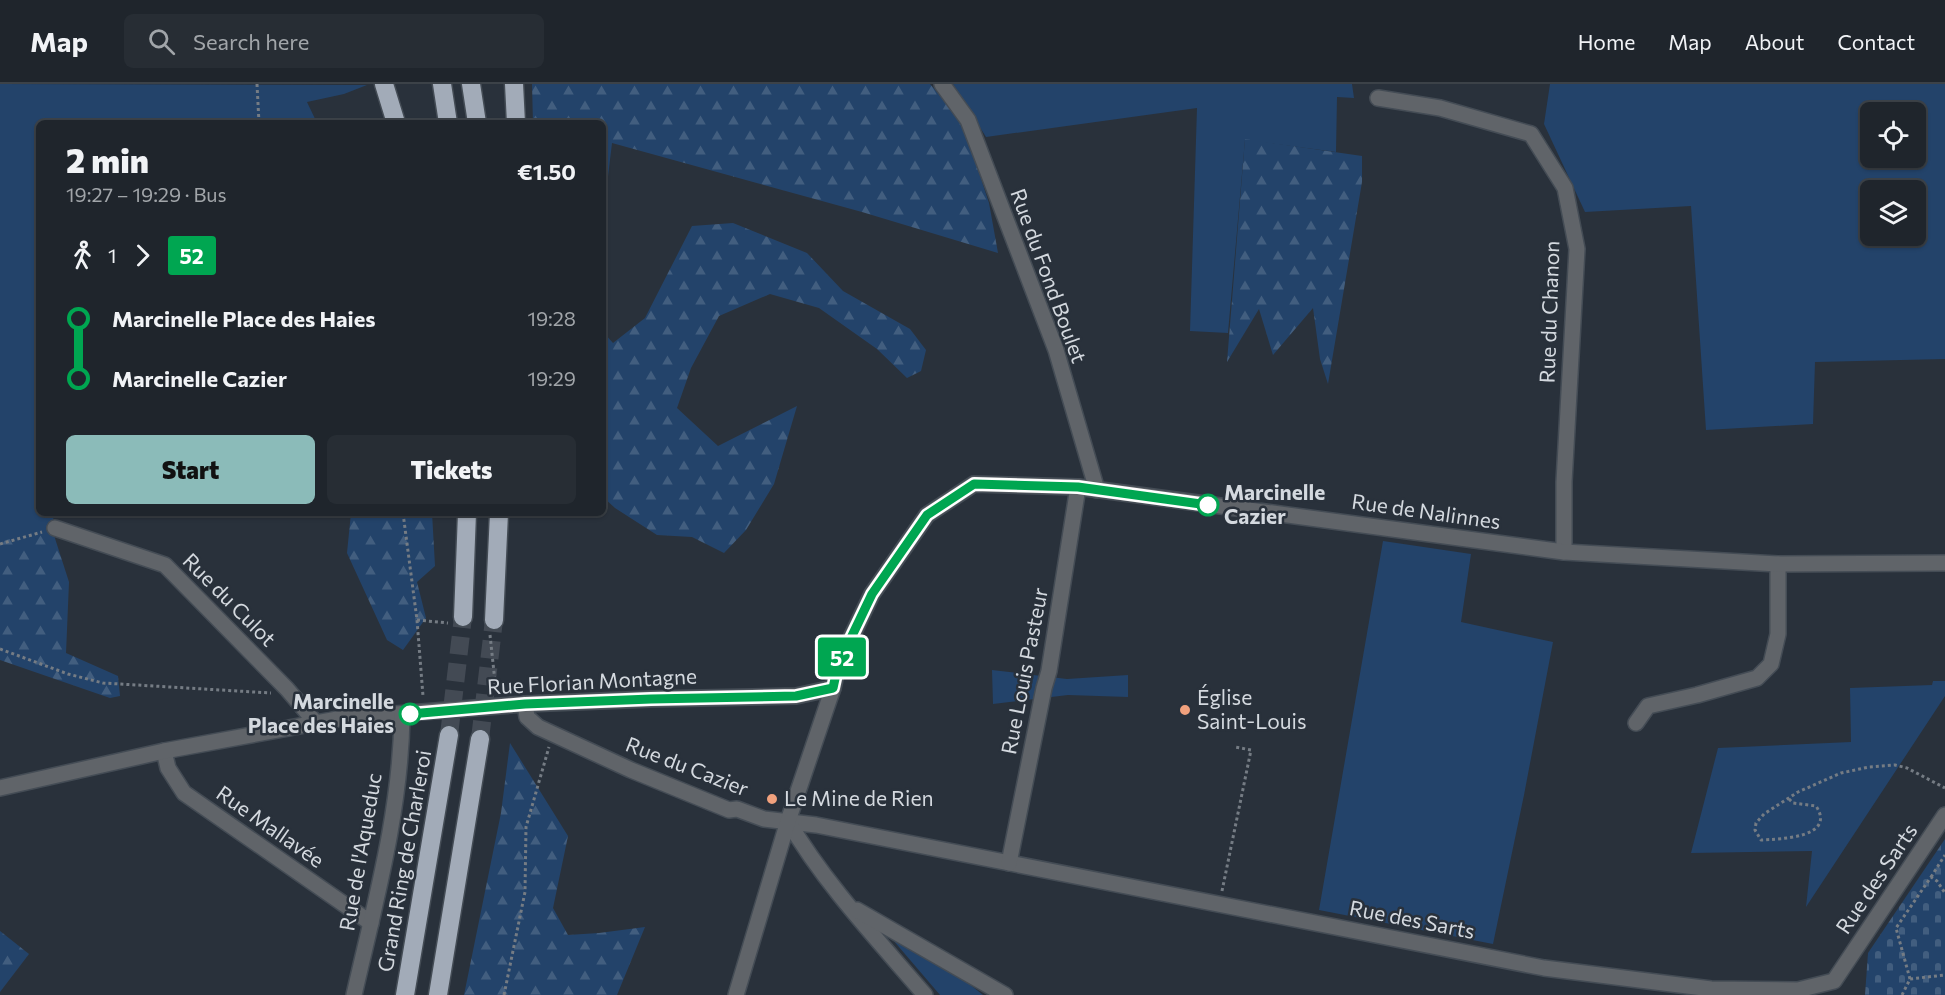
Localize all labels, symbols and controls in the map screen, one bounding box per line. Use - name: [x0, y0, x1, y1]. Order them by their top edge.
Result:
- search box: [124, 14, 544, 68]
- text: Map: [30, 24, 88, 58]
- icon: search: [145, 25, 178, 58]
- text: Search here: [193, 28, 309, 55]
- text: Home: [1578, 29, 1635, 54]
- text: Map: [1668, 29, 1712, 54]
- text: About: [1745, 29, 1804, 54]
- text: Contact: [1837, 29, 1915, 54]
- map controls: [1860, 102, 1926, 246]
- button: locate: [1860, 102, 1926, 168]
- text: 2 min: [66, 139, 149, 180]
- text: €1.50: [517, 158, 576, 185]
- button: layers: [1860, 180, 1926, 246]
- text: 19:27 – 19:29 · Bus: [66, 182, 227, 206]
- street label: Rue du Fond Boulet: [1006, 185, 1093, 366]
- icon: walk: [66, 239, 99, 272]
- icon: forward: [126, 239, 159, 272]
- street label: Rue du Chanon: [1534, 240, 1563, 384]
- text: 1: [108, 243, 117, 267]
- text: 52: [180, 243, 204, 268]
- text: Marcinelle Place des Haies: [112, 305, 376, 332]
- text: 19:28: [527, 306, 576, 330]
- text: Marcinelle Cazier: [112, 365, 287, 392]
- text: 19:29: [527, 366, 576, 390]
- button: Start: [66, 435, 315, 504]
- button: Tickets: [327, 435, 576, 504]
- place label: Marcinelle Cazier: [1224, 479, 1325, 528]
- street label: Rue de Nalinnes: [1350, 488, 1502, 533]
- marker: Marcinelle Cazier: [1197, 494, 1219, 516]
- street label: Rue du Culot: [178, 547, 282, 651]
- street label: Rue Louis Pasteur: [995, 585, 1052, 756]
- line badge: 52: [815, 638, 869, 676]
- text: 52: [830, 645, 854, 670]
- street label: Rue Florian Montagne: [486, 663, 698, 698]
- place label: Église Saint-Louis: [1197, 684, 1306, 733]
- place label: Marcinelle Place des Haies: [248, 688, 394, 737]
- marker: Marcinelle Place des Haies: [399, 703, 421, 725]
- marker: Église Saint-Louis: [1178, 703, 1192, 717]
- street label: Rue du Cazier: [623, 731, 752, 800]
- street label: Grand Ring de Charleroi: [372, 748, 435, 974]
- street label: Rue de l'Aqueduc: [333, 771, 386, 933]
- street label: Rue Mallavée: [212, 779, 329, 872]
- place label: Le Mine de Rien: [784, 785, 934, 810]
- marker: Le Mine de Rien: [765, 792, 779, 806]
- street label: Rue des Sarts: [1830, 818, 1922, 938]
- street label: Rue des Sarts: [1347, 894, 1477, 943]

